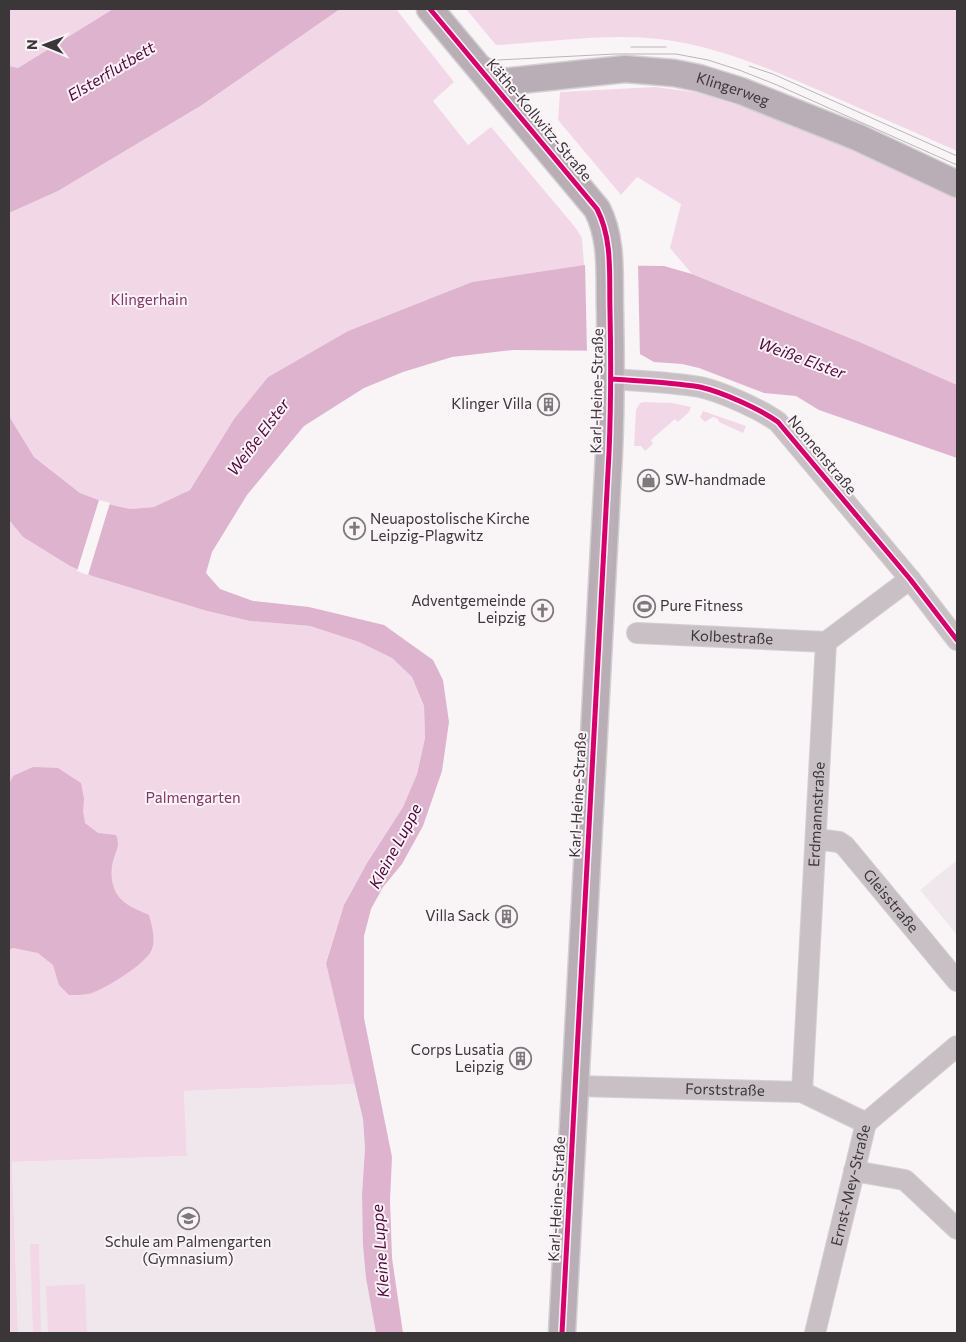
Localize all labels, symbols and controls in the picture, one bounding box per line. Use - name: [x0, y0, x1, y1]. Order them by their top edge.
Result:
- north arrow: [20, 20, 70, 70]
- water label: Elsterflutbett: [63, 37, 158, 104]
- text: N: [23, 39, 40, 50]
- street label: Käthe-Kollwitz-Straße: [483, 54, 596, 184]
- street label: Klingerweg: [694, 68, 772, 109]
- park label: Klingerhain: [110, 290, 188, 308]
- street label: Karl-Heine-Straße: [586, 328, 606, 454]
- water label: Weiße Elster: [756, 333, 849, 382]
- building icon: Klinger Villa: [536, 392, 560, 416]
- water label: Weiße Elster: [223, 394, 293, 479]
- place label: Klinger Villa: [451, 394, 532, 412]
- street label: Nonnenstraße: [785, 411, 861, 498]
- shop icon: SW-handmade: [637, 468, 661, 492]
- place label: SW-handmade: [665, 470, 766, 488]
- place label: Neuapostolische Kirche Leipzig-Plagwitz: [370, 509, 530, 544]
- church icon: Neuapostolische Kirche Leipzig-Plagwitz: [342, 516, 366, 540]
- place label: Adventgemeinde Leipzig: [411, 591, 526, 626]
- sports icon: Pure Fitness: [632, 594, 656, 618]
- place label: Pure Fitness: [660, 596, 743, 614]
- church icon: Adventgemeinde Leipzig: [530, 598, 554, 622]
- street label: Kolbestraße: [690, 626, 774, 647]
- street label: Karl-Heine-Straße: [565, 732, 589, 858]
- street label: Erdmannstraße: [804, 761, 828, 867]
- park label: Palmengarten: [145, 788, 241, 806]
- water label: Kleine Luppe: [364, 800, 425, 892]
- street label: Gleisstraße: [860, 865, 923, 936]
- building icon: Villa Sack: [494, 904, 518, 928]
- place label: Villa Sack: [425, 906, 490, 924]
- place label: Corps Lusatia Leipzig: [411, 1040, 504, 1075]
- building icon: Corps Lusatia Leipzig: [508, 1047, 532, 1071]
- street label: Forststraße: [685, 1079, 765, 1099]
- street label: Ernst-Mey-Straße: [826, 1122, 873, 1248]
- street label: Karl-Heine-Straße: [544, 1136, 568, 1262]
- water label: Kleine Luppe: [367, 1203, 392, 1298]
- school or university icon: Schule am Palmengarten (Gymnasium): [176, 1207, 200, 1231]
- place label: Schule am Palmengarten (Gymnasium): [105, 1232, 271, 1267]

